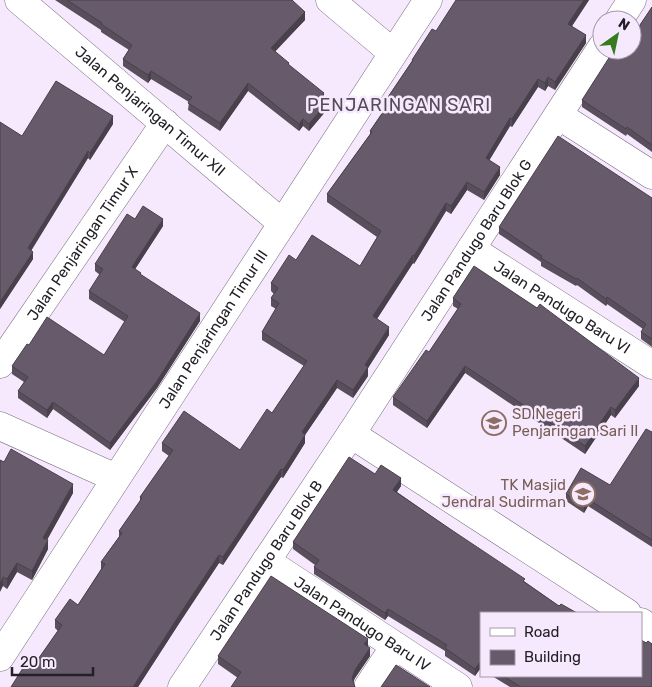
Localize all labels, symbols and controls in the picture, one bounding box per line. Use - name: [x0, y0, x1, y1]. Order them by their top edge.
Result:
- north arrow: [592, 10, 642, 60]
- text: N: [615, 15, 633, 34]
- street label: Jalan Penjaringan Timur XII: [71, 43, 229, 180]
- district label: PENJARINGAN SARI: [307, 94, 491, 116]
- street label: Jalan Pandugo Baru Blok G: [418, 156, 536, 325]
- street label: Jalan Penjaringan Timur X: [23, 163, 142, 324]
- street label: Jalan Penjaringan Timur III: [155, 247, 272, 412]
- street label: Jalan Pandugo Baru VI: [490, 257, 634, 358]
- place label: SD Negeri Penjaringan Sari II: [512, 405, 638, 440]
- school or university icon: SD Negeri Penjaringan Sari II: [481, 410, 507, 436]
- place label: TK Masjid Jendral Sudirman: [442, 476, 566, 511]
- street label: Jalan Pandugo Baru Blok B: [206, 477, 326, 644]
- school or university icon: TK Masjid Jendral Sudirman: [570, 481, 596, 507]
- street label: Jalan Pandugo Baru IV: [291, 573, 434, 675]
- legend: [480, 612, 642, 677]
- text: Road: [524, 623, 560, 641]
- scale bar: [12, 644, 94, 676]
- text: Building: [524, 648, 581, 666]
- text: 20 m: [20, 653, 55, 671]

